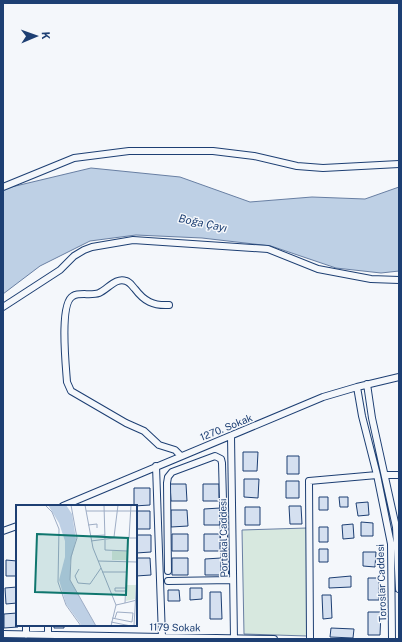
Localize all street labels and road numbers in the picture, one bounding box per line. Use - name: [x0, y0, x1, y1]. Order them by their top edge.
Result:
- street label: 1270. Sokak: [198, 411, 254, 443]
- street label: Portakal Caddesi: [216, 498, 230, 578]
- street label: Toroslar Caddesi: [374, 544, 388, 622]
- street label: 1179 Sokak: [149, 621, 201, 633]

